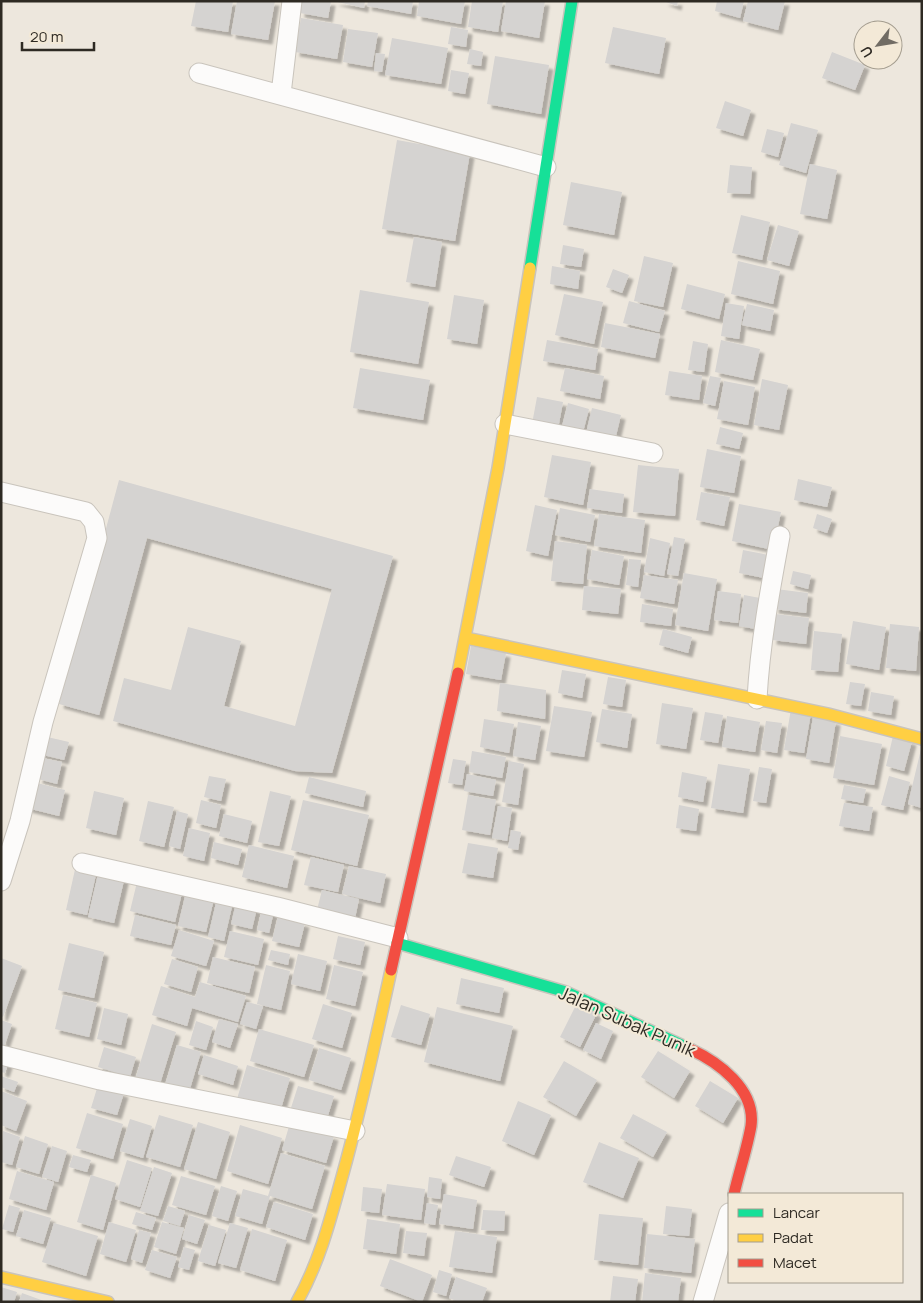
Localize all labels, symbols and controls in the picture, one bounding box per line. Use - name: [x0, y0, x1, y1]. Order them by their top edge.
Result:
- scale bar: [22, 20, 95, 52]
- north arrow: [853, 20, 903, 70]
- text: 20 m: [30, 26, 63, 47]
- text: U: [856, 43, 877, 61]
- street label: Jalan Subak Punik: [555, 980, 700, 1062]
- legend: [728, 1193, 903, 1283]
- text: Lancar: [773, 1202, 820, 1223]
- text: Padat: [773, 1227, 813, 1248]
- text: Macet: [773, 1252, 817, 1273]

